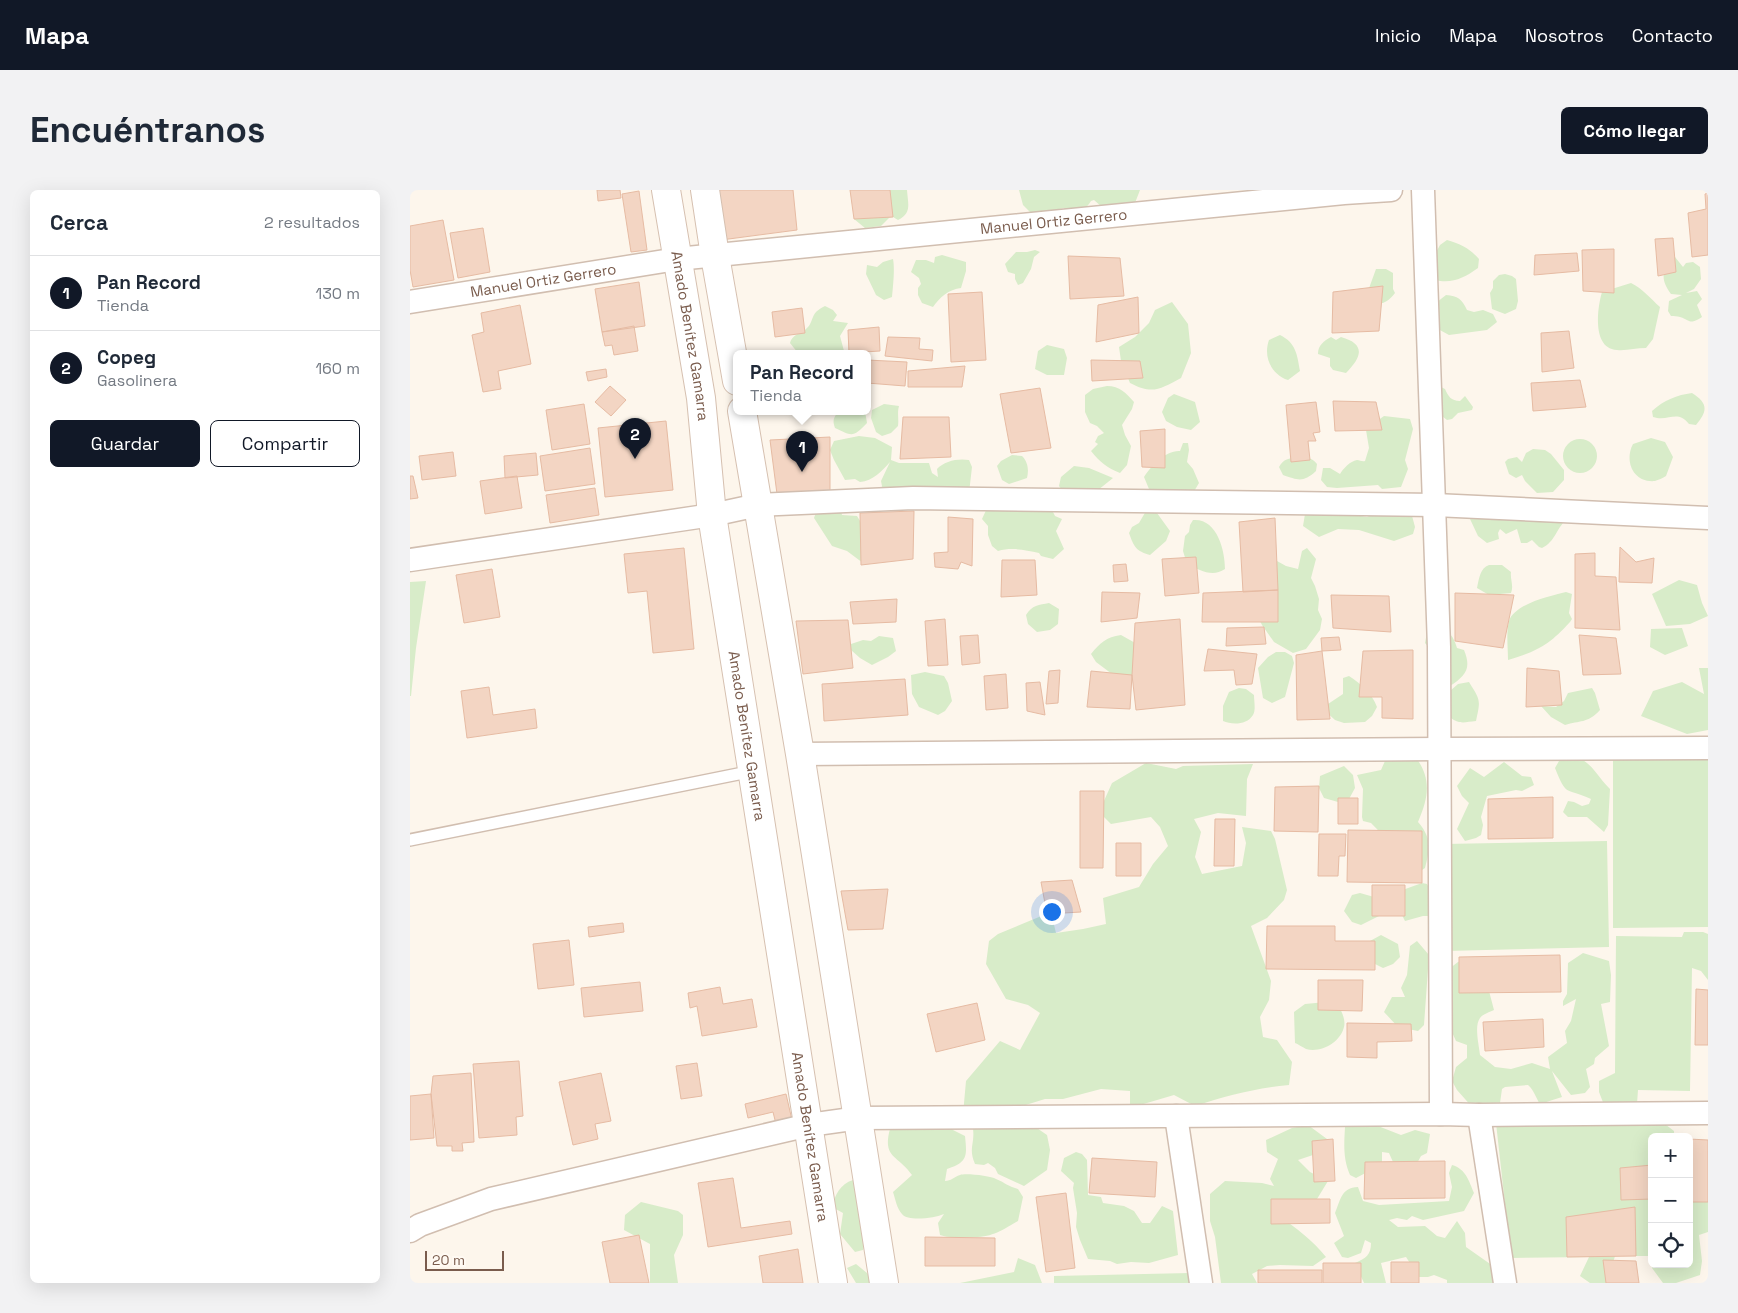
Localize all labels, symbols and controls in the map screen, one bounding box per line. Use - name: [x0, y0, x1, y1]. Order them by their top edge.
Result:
- text: Mapa: [25, 20, 89, 51]
- text: Inicio: [1375, 24, 1421, 47]
- text: Mapa: [1449, 24, 1497, 47]
- text: Nosotros: [1525, 24, 1604, 47]
- text: Contacto: [1632, 24, 1713, 47]
- button: Cómo llegar: [1561, 107, 1708, 154]
- text: Encuéntranos: [30, 108, 265, 152]
- street label: Manuel Ortiz Gerrero: [979, 204, 1128, 238]
- text: Cerca: [50, 209, 108, 236]
- text: 2 resultados: [264, 212, 360, 233]
- street label: Amado Benítez Gamarra: [667, 249, 713, 422]
- street label: Manuel Ortiz Gerrero: [469, 259, 618, 301]
- text: Pan Record: [97, 270, 201, 295]
- text: 1: [62, 283, 70, 304]
- text: 130 m: [316, 283, 360, 304]
- text: Tienda: [97, 295, 149, 316]
- text: Copeg: [97, 345, 156, 370]
- popup: [733, 350, 871, 415]
- text: 2: [61, 358, 71, 379]
- text: 160 m: [315, 358, 360, 379]
- text: Pan Record: [750, 360, 854, 385]
- text: Gasolinera: [97, 370, 177, 391]
- text: Tienda: [750, 385, 802, 406]
- pin: 2: [619, 418, 651, 459]
- button: Guardar: [50, 420, 200, 467]
- button: Compartir: [210, 420, 360, 467]
- pin: 1: [786, 431, 818, 472]
- street label: Amado Benítez Gamarra: [725, 649, 770, 823]
- your location: [1039, 899, 1065, 925]
- street label: Amado Benítez Gamarra: [788, 1050, 833, 1224]
- map controls: [1648, 1133, 1693, 1268]
- button: +: [1648, 1133, 1693, 1178]
- button: −: [1648, 1178, 1693, 1223]
- button: locate: [1648, 1223, 1693, 1268]
- scale bar: [425, 1248, 504, 1271]
- text: 20 m: [432, 1251, 465, 1269]

